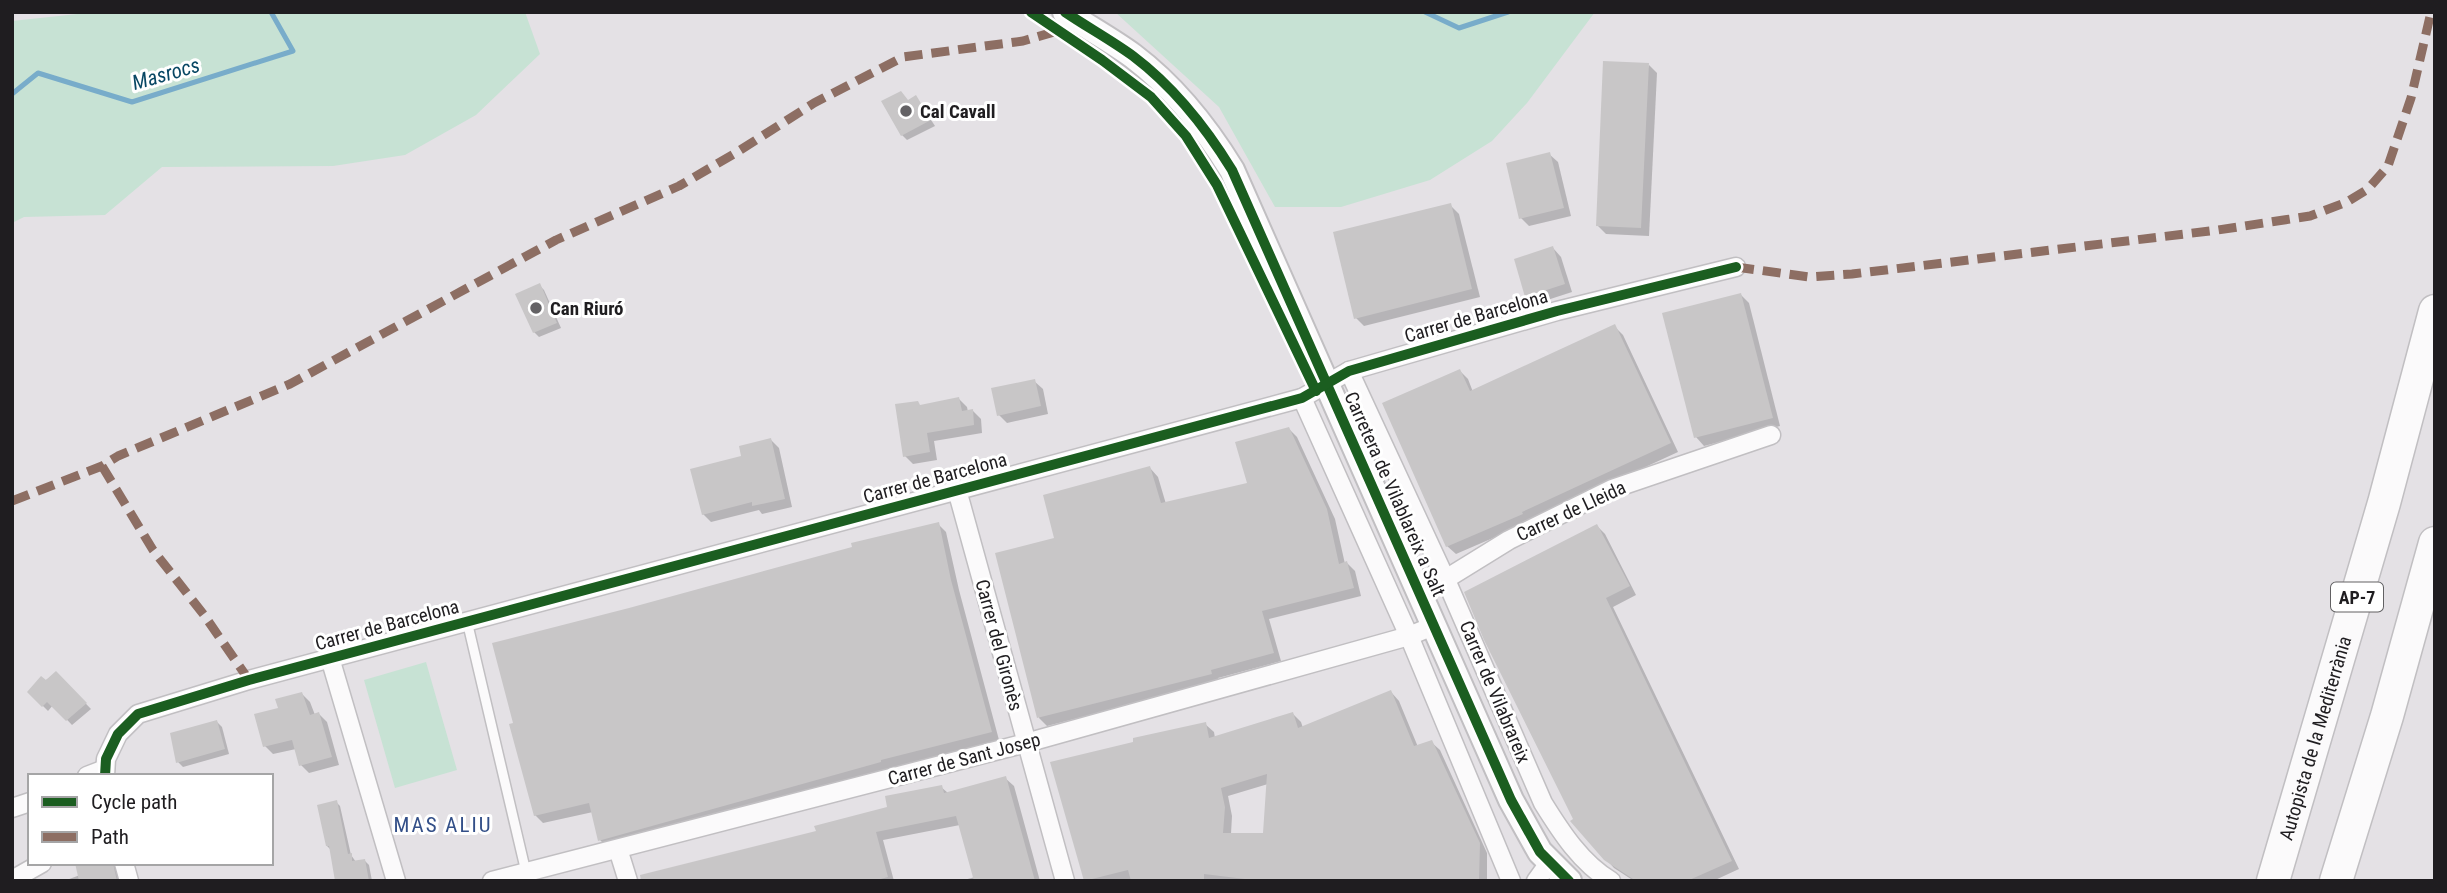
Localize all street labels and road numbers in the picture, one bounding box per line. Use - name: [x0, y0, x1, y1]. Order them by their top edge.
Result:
- street label: Carrer de Barcelona: [1402, 285, 1550, 347]
- street label: Carretera de Vilablareix a Salt: [1339, 388, 1451, 600]
- street label: Carrer de Barcelona: [861, 448, 1009, 508]
- street label: Carrer de Lleida: [1513, 476, 1629, 546]
- street label: Carrer del Gironès: [970, 577, 1028, 713]
- road number: AP-7: [2331, 582, 2383, 612]
- street label: Carrer de Barcelona: [313, 595, 461, 655]
- street label: Carrer de Vilabrareix: [1455, 617, 1535, 767]
- street label: Autopista de la Mediterrània: [2274, 633, 2356, 843]
- street label: Carrer de Sant Josep: [885, 728, 1043, 790]

